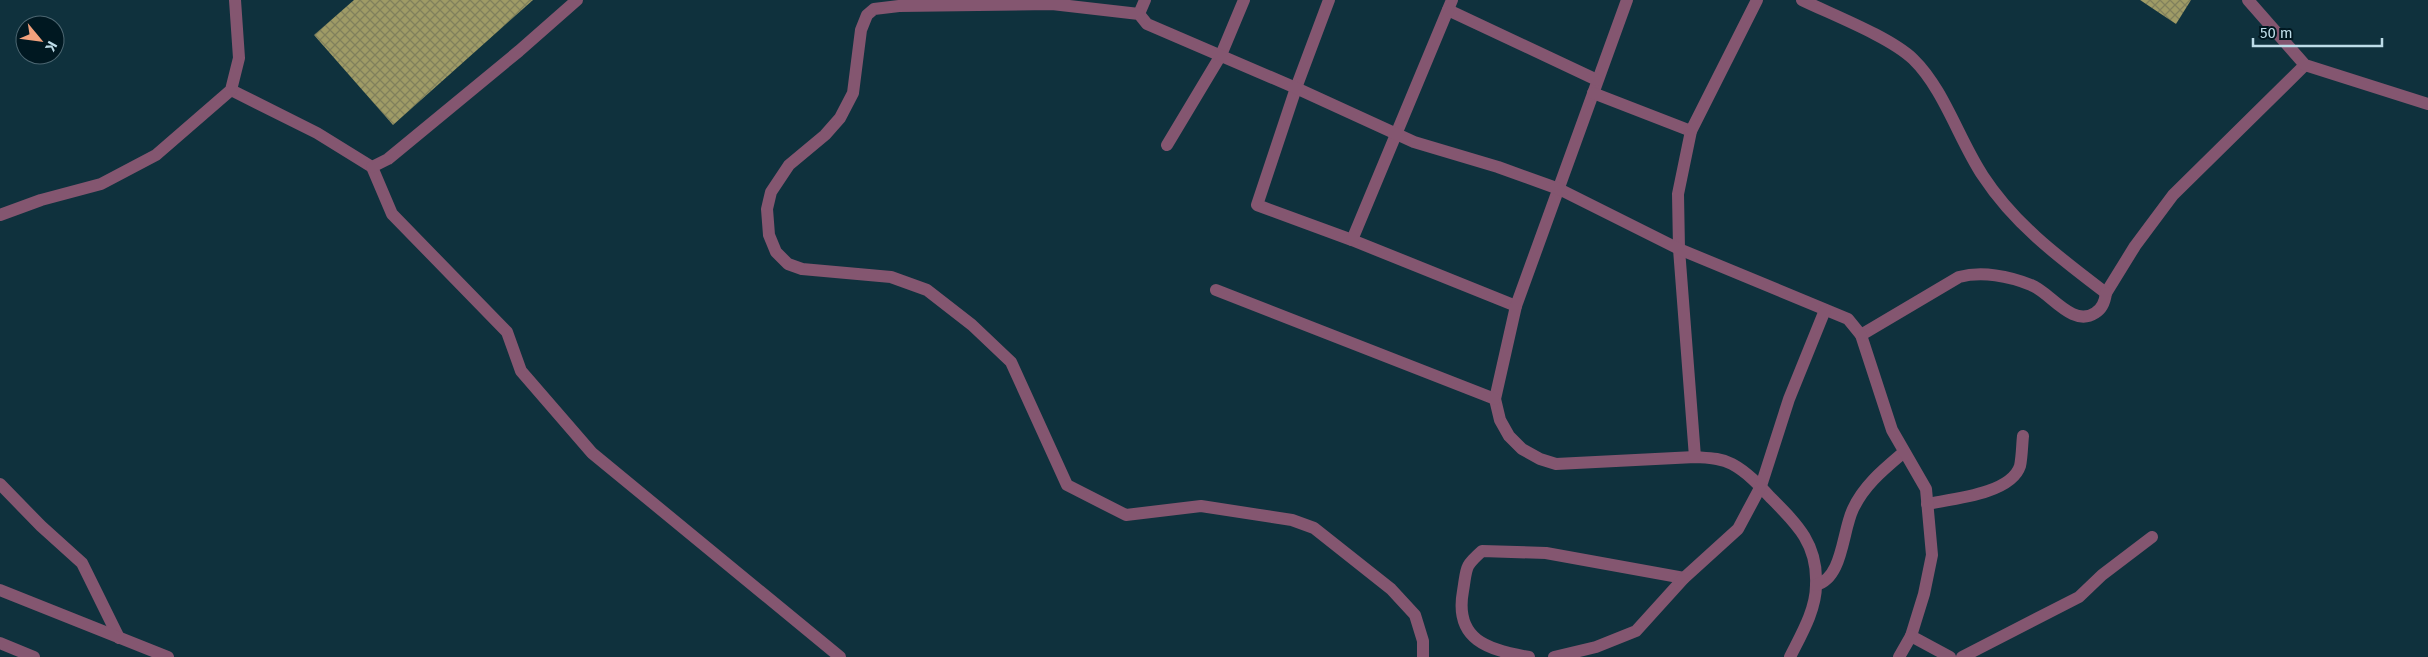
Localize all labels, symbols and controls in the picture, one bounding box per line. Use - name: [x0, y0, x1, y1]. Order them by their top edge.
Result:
- north arrow: [15, 15, 65, 65]
- scale bar: [2253, 15, 2382, 47]
- text: 50 m: [2260, 24, 2293, 42]
- text: K: [41, 38, 61, 55]

